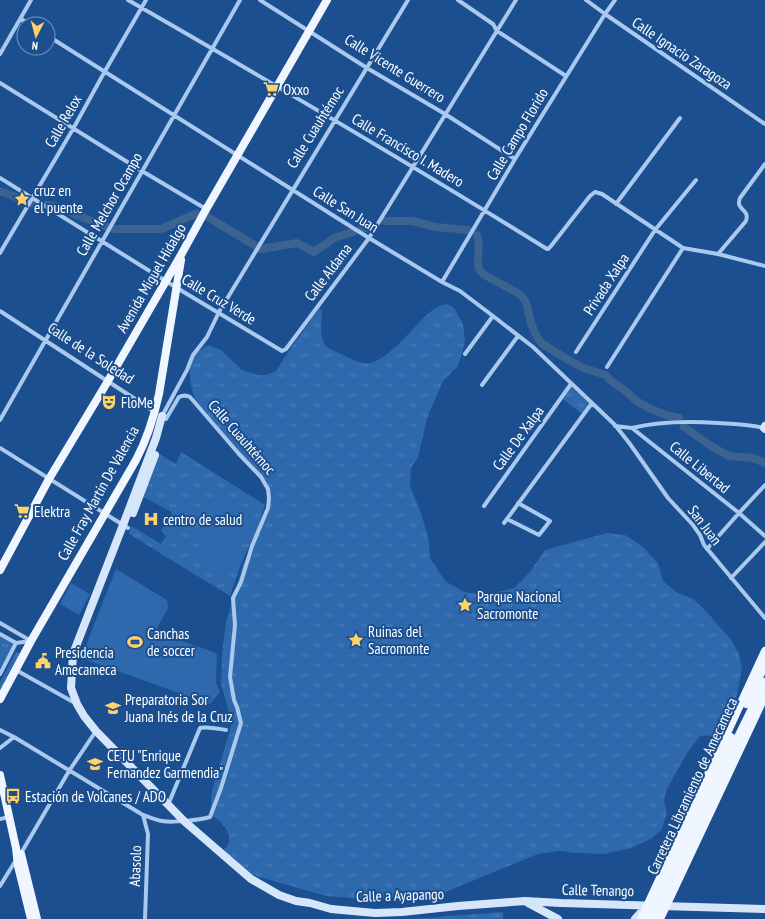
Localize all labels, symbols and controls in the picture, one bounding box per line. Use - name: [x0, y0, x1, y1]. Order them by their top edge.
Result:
- street label: Calle Ignacio Zaragoza: [628, 13, 736, 93]
- north arrow: [16, 16, 56, 56]
- street label: Calle Vicente Guerrero: [341, 29, 449, 107]
- text: N: [31, 39, 39, 53]
- supermarket icon: Oxxo: [262, 80, 280, 98]
- place label: Oxxo: [283, 80, 309, 99]
- street label: Calle Cuauhtémoc: [282, 82, 348, 172]
- street label: Calle Campo Florido: [482, 84, 552, 184]
- street label: Calle Relox: [40, 91, 86, 151]
- street label: Calle Francisco I. Madero: [348, 109, 468, 191]
- street label: Calle Melchor Ocampo: [72, 149, 146, 259]
- place label: cruz en el puente: [34, 181, 83, 217]
- street label: Calle San Juan: [310, 181, 382, 237]
- place icon: cruz en el puente: [13, 190, 31, 208]
- street label: Avenida Miguel Hidalgo: [112, 220, 190, 336]
- street label: Calle Aldama: [300, 239, 356, 305]
- street label: Privada Xalpa: [579, 249, 633, 319]
- street label: Calle Cruz Verde: [178, 269, 260, 329]
- street label: Calle de la Soledad: [44, 318, 138, 388]
- theatre icon: FloMe: [100, 393, 118, 411]
- place label: FloMe: [121, 393, 153, 412]
- street label: Calle Cuauhtémoc: [204, 396, 280, 479]
- street label: Calle De Xalpa: [488, 402, 548, 474]
- street label: Calle Fray Martín De Valencia: [53, 422, 143, 564]
- street label: Calle Libertad: [666, 437, 734, 497]
- street label: San Juan: [684, 501, 726, 549]
- supermarket icon: Elektra: [13, 502, 31, 520]
- place label: Elektra: [34, 502, 70, 521]
- hospital icon: centro de salud: [142, 510, 160, 528]
- place label: centro de salud: [163, 510, 242, 529]
- place label: Parque Nacional Sacromonte: [477, 587, 562, 623]
- place icon: Parque Nacional Sacromonte: [456, 596, 474, 614]
- place label: Ruinas del Sacromonte: [368, 622, 429, 658]
- place label: Canchas de soccer: [147, 624, 196, 660]
- place icon: Ruinas del Sacromonte: [347, 631, 365, 649]
- sports icon: Canchas de soccer: [126, 633, 144, 651]
- place label: Presidencia Amecameca: [55, 643, 116, 679]
- public building icon: Presidencia Amecameca: [34, 652, 52, 670]
- place label: Preparatoria Sor Juana Inés de la Cruz: [124, 690, 233, 726]
- street label: Carretera Libramiento de Amecameca: [643, 694, 741, 878]
- school or university icon: Preparatoria Sor Juana Inés de la Cruz: [104, 699, 122, 717]
- place label: CETU "Enrique Fernandez Garmendia": [107, 746, 223, 782]
- school or university icon: CETU "Enrique Fernandez Garmendia": [86, 755, 104, 773]
- bus stop icon: Estación de Volcanes / ADO: [4, 787, 22, 805]
- place label: Estación de Volcanes / ADO: [25, 787, 166, 806]
- street label: Abasolo: [125, 845, 145, 887]
- street label: Calle Tenango: [562, 880, 634, 900]
- street label: Calle a Ayapango: [356, 884, 444, 906]

